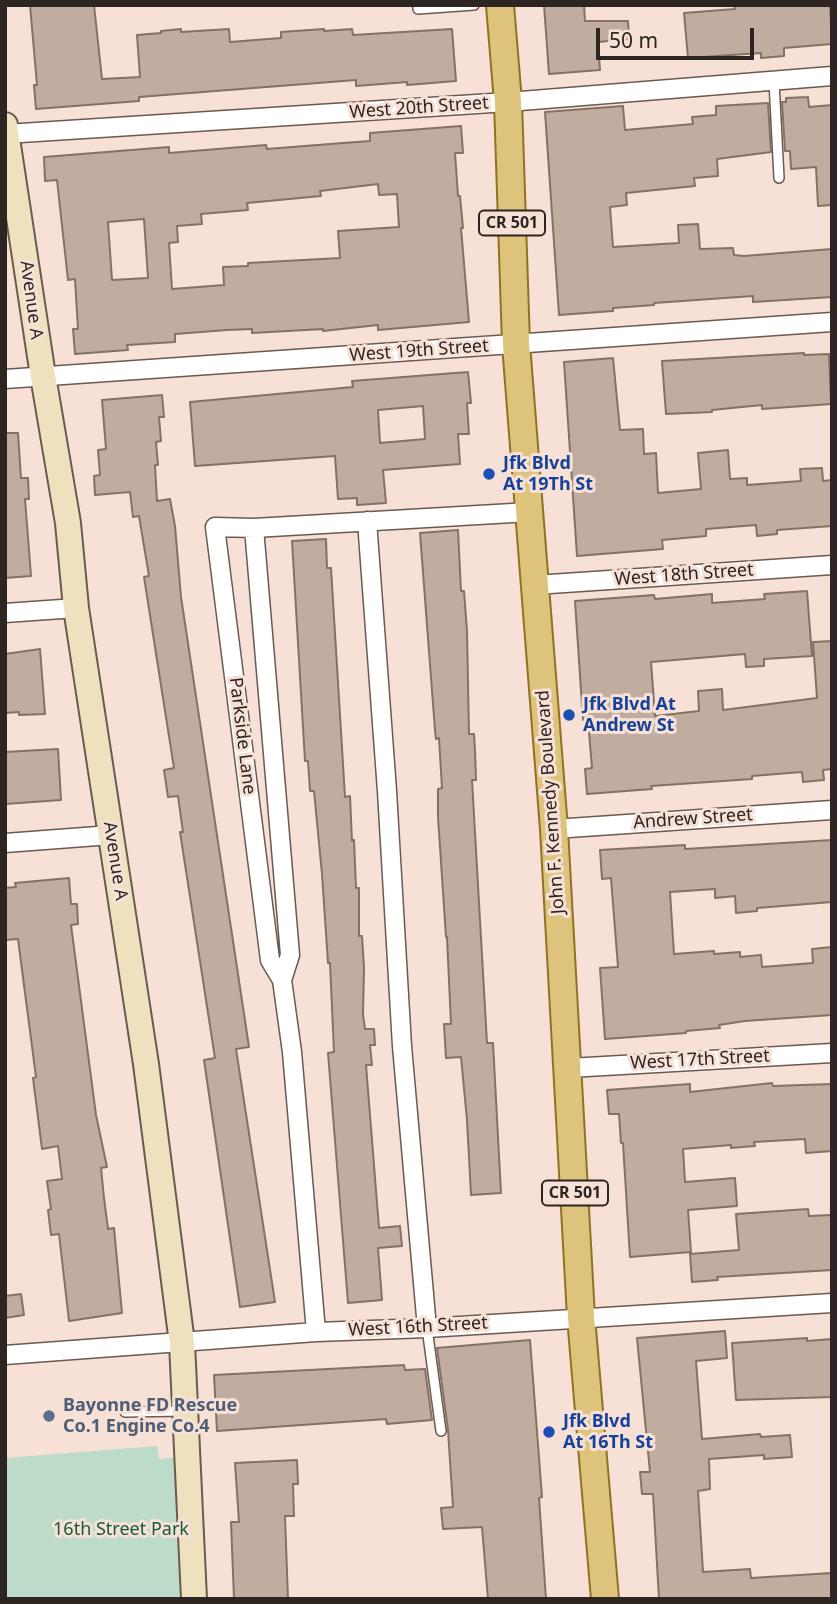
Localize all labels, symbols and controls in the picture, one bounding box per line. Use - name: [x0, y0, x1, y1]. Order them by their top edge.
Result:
- scale bar: [599, 14, 756, 58]
- text: 50 m: [609, 26, 658, 54]
- street label: West 20th Street: [349, 92, 489, 124]
- road number: CR 501: [479, 210, 545, 236]
- street label: Avenue A: [15, 259, 47, 341]
- street label: West 19th Street: [349, 335, 489, 367]
- place label: Jfk Blvd At 19Th St: [503, 453, 593, 496]
- marker: Jfk Blvd At 19Th St: [481, 466, 497, 482]
- street label: West 18th Street: [614, 559, 754, 591]
- street label: Parkside Lane: [224, 676, 260, 796]
- street label: John F. Kennedy Boulevard: [532, 689, 570, 915]
- place label: Jfk Blvd At Andrew St: [583, 694, 676, 736]
- marker: Jfk Blvd At Andrew St: [561, 707, 577, 723]
- street label: Andrew Street: [633, 804, 753, 834]
- street label: Avenue A: [98, 820, 132, 902]
- street label: West 17th Street: [630, 1046, 770, 1074]
- road number: CR 501: [542, 1180, 608, 1205]
- street label: West 16th Street: [348, 1313, 488, 1341]
- place label: Bayonne FD Rescue Co.1 Engine Co.4: [63, 1395, 237, 1438]
- marker: Bayonne FD Rescue Co.1 Engine Co.4: [41, 1408, 57, 1424]
- place label: Jfk Blvd At 16Th St: [563, 1411, 653, 1454]
- marker: Jfk Blvd At 16Th St: [541, 1424, 557, 1440]
- park label: 16th Street Park: [53, 1519, 189, 1541]

